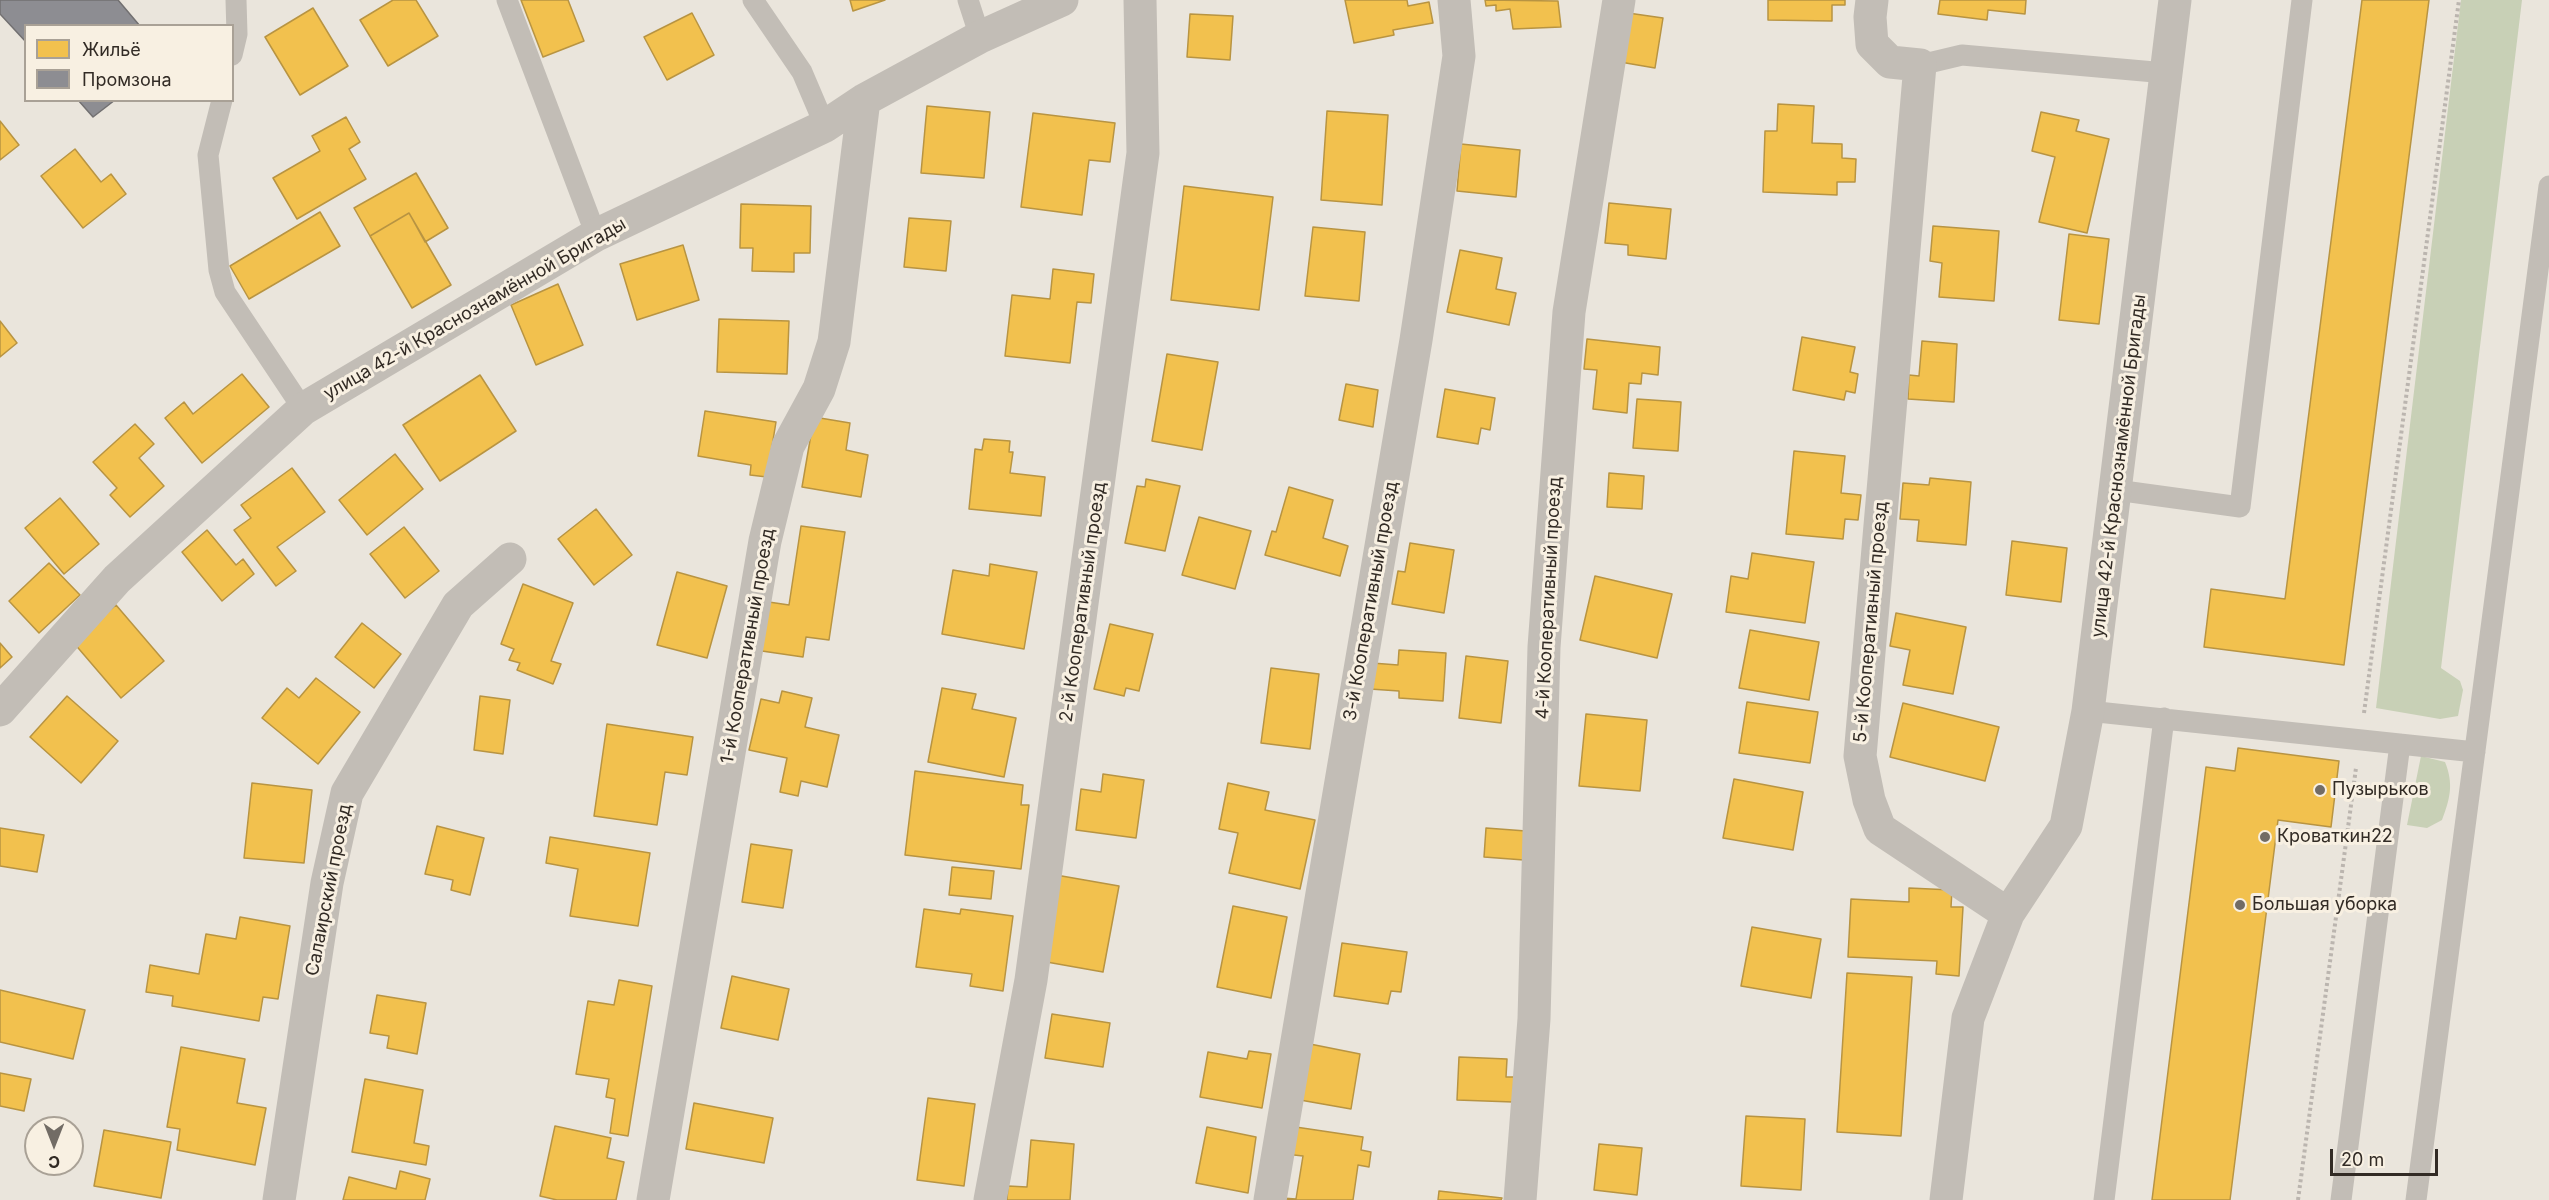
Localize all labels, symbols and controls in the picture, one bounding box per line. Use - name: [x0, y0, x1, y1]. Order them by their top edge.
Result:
- legend: [24, 24, 234, 102]
- text: Жильё: [82, 39, 141, 60]
- text: Промзона: [82, 69, 172, 90]
- street label: улица 42-й Краснознамённой Бригады: [320, 213, 630, 405]
- street label: улица 42-й Краснознамённой Бригады: [2087, 293, 2151, 639]
- street label: 4-й Кооперативный проезд: [1532, 476, 1566, 720]
- street label: 2-й Кооперативный проезд: [1055, 480, 1111, 724]
- street label: 3-й Кооперативный проезд: [1339, 480, 1403, 722]
- street label: 5-й Кооперативный проезд: [1850, 500, 1892, 744]
- street label: 1-й Кооперативный проезд: [717, 527, 779, 765]
- place label: Пузырьков: [2332, 779, 2429, 801]
- marker: Пузырьков: [2313, 783, 2327, 797]
- street label: Салаирский проезд: [302, 802, 356, 978]
- place label: Кроваткин22: [2277, 826, 2393, 848]
- marker: Кроваткин22: [2258, 830, 2272, 844]
- place label: Большая уборка: [2252, 894, 2397, 916]
- marker: Большая уборка: [2233, 898, 2247, 912]
- north arrow: [24, 1116, 84, 1176]
- scale bar: [2333, 1137, 2441, 1175]
- text: 20 m: [2341, 1149, 2384, 1170]
- text: С: [48, 1152, 60, 1172]

